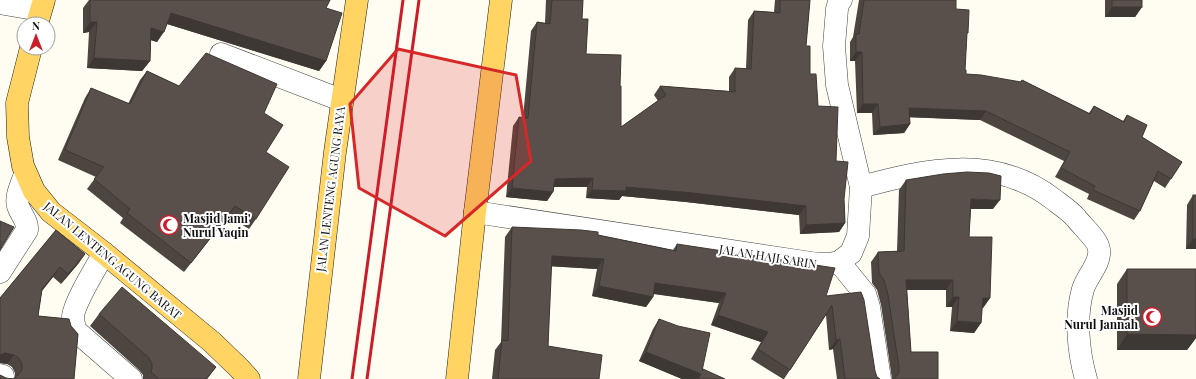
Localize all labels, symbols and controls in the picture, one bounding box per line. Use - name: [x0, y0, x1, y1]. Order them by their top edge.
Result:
- north arrow: [16, 16, 56, 56]
- text: N: [32, 18, 40, 33]
- street label: JALAN LENTENG AGUNG RAYA: [312, 105, 348, 274]
- street label: JALAN LENTENG AGUNG BARAT: [40, 197, 185, 323]
- place label: Masjid Jami' Nurul Yaqin: [183, 210, 251, 240]
- mosque icon: Masjid Jami' Nurul Yaqin: [158, 214, 180, 236]
- street label: JALAN HAJI SARIN: [717, 240, 818, 272]
- place label: Masjid Nurul Jannah: [1064, 302, 1139, 332]
- mosque icon: Masjid Nurul Jannah: [1141, 306, 1163, 328]

